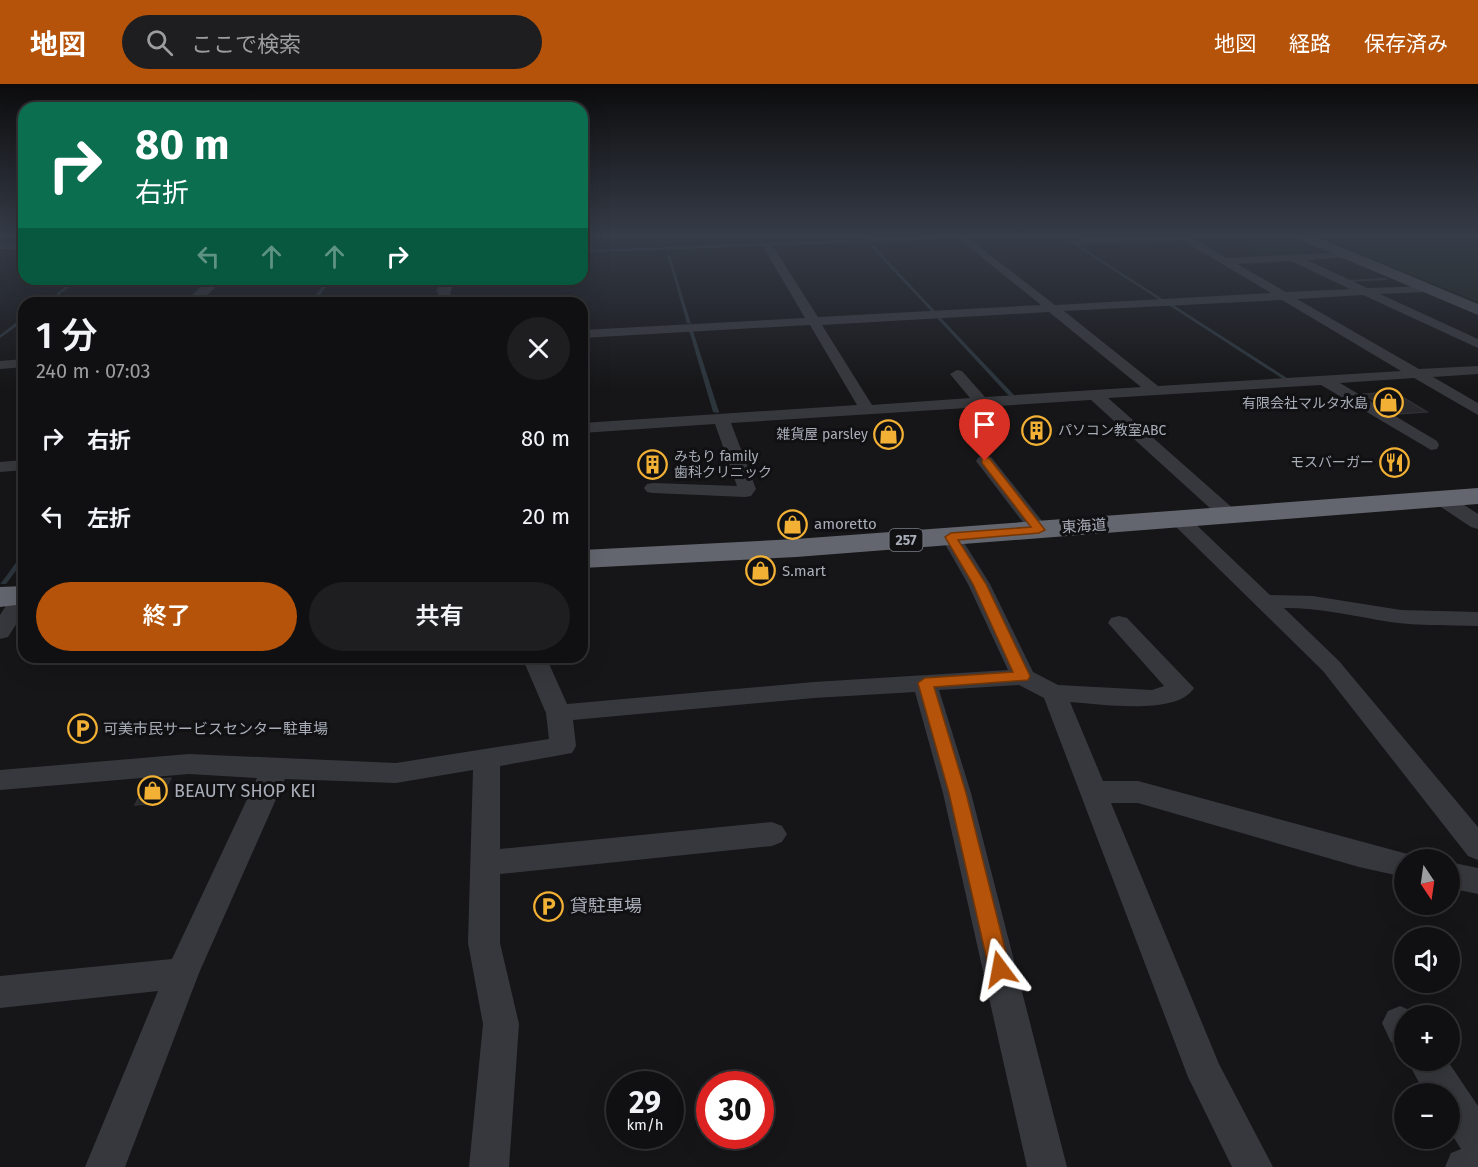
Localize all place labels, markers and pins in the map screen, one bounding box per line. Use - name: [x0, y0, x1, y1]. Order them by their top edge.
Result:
- shop icon: 有限会社マルタ水島: [1373, 387, 1405, 419]
- place label: 有限会社マルタ水島: [1242, 395, 1368, 412]
- pin: [959, 399, 1010, 461]
- building icon: パソコン教室ABC: [1021, 414, 1053, 446]
- shop icon: 雑貨屋 parsley: [873, 418, 905, 450]
- place label: パソコン教室ABC: [1058, 422, 1167, 439]
- place label: 雑貨屋 parsley: [776, 426, 868, 443]
- restaurant icon: モスバーガー: [1379, 446, 1411, 478]
- building icon: みもり family 歯科クリニック: [637, 448, 669, 480]
- place label: みもり family 歯科クリニック: [674, 448, 772, 481]
- place label: モスバーガー: [1290, 454, 1374, 471]
- shop icon: amoretto: [777, 508, 809, 540]
- place label: amoretto: [814, 515, 877, 533]
- shop icon: S.mart: [745, 555, 777, 587]
- place label: S.mart: [782, 562, 827, 580]
- parking icon: 可美市民サービスセンター駐車場: [66, 713, 98, 745]
- place label: 可美市民サービスセンター駐車場: [103, 720, 328, 738]
- shop icon: BEAUTY SHOP KEI: [137, 775, 169, 807]
- place label: BEAUTY SHOP KEI: [174, 780, 316, 802]
- parking icon: 貸駐車場: [533, 890, 565, 922]
- place label: 貸駐車場: [570, 895, 642, 917]

